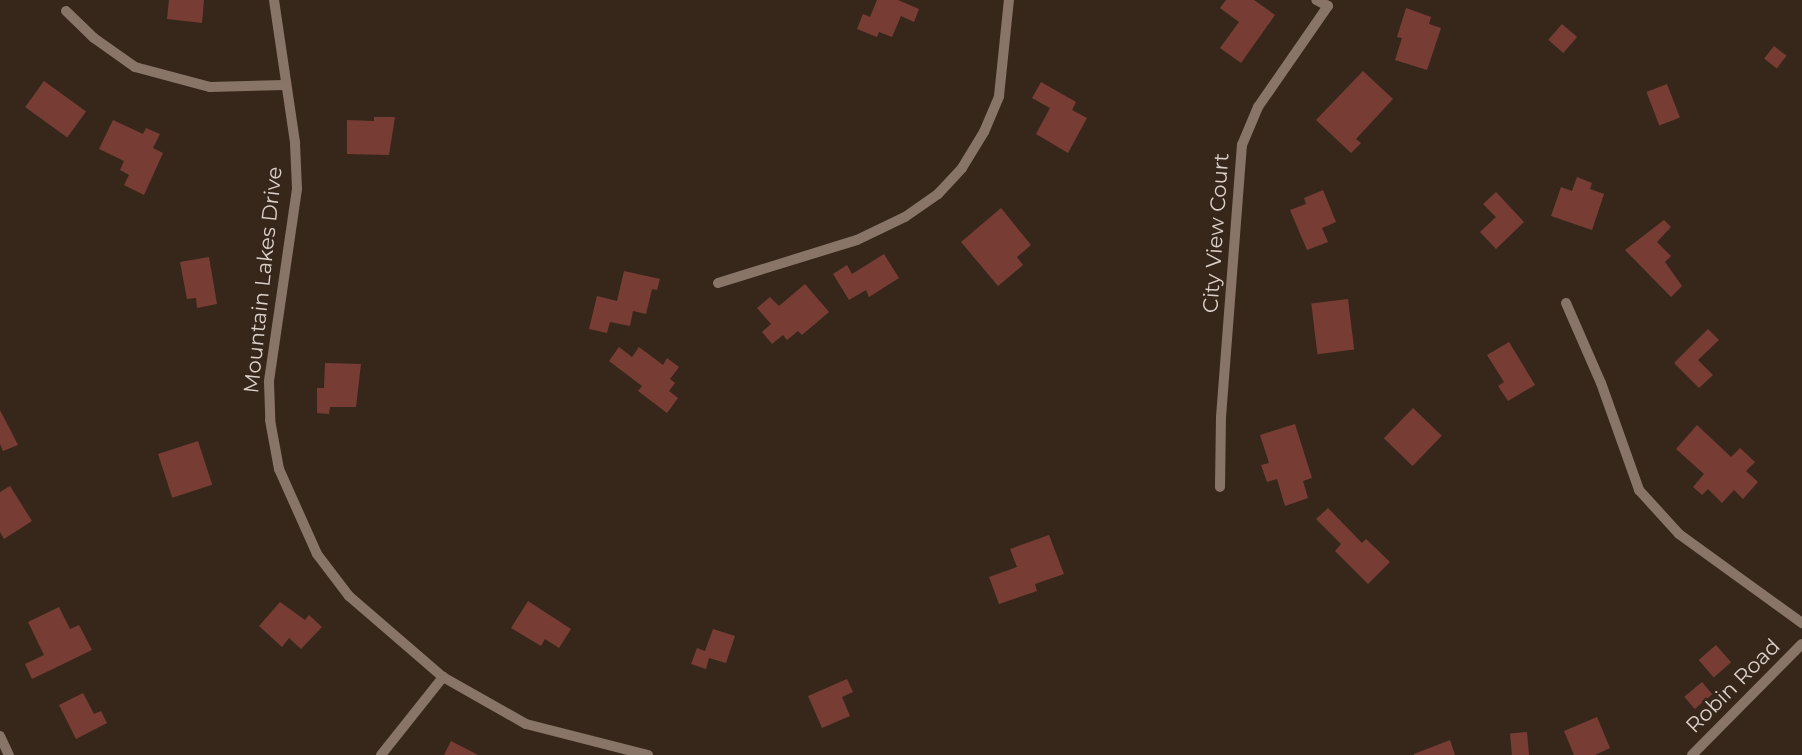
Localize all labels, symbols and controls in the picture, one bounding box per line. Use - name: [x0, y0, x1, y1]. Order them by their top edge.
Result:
- street label: City View Court: [1198, 152, 1234, 314]
- street label: Mountain Lakes Drive: [239, 165, 287, 395]
- street label: Robin Road: [1681, 634, 1785, 738]

